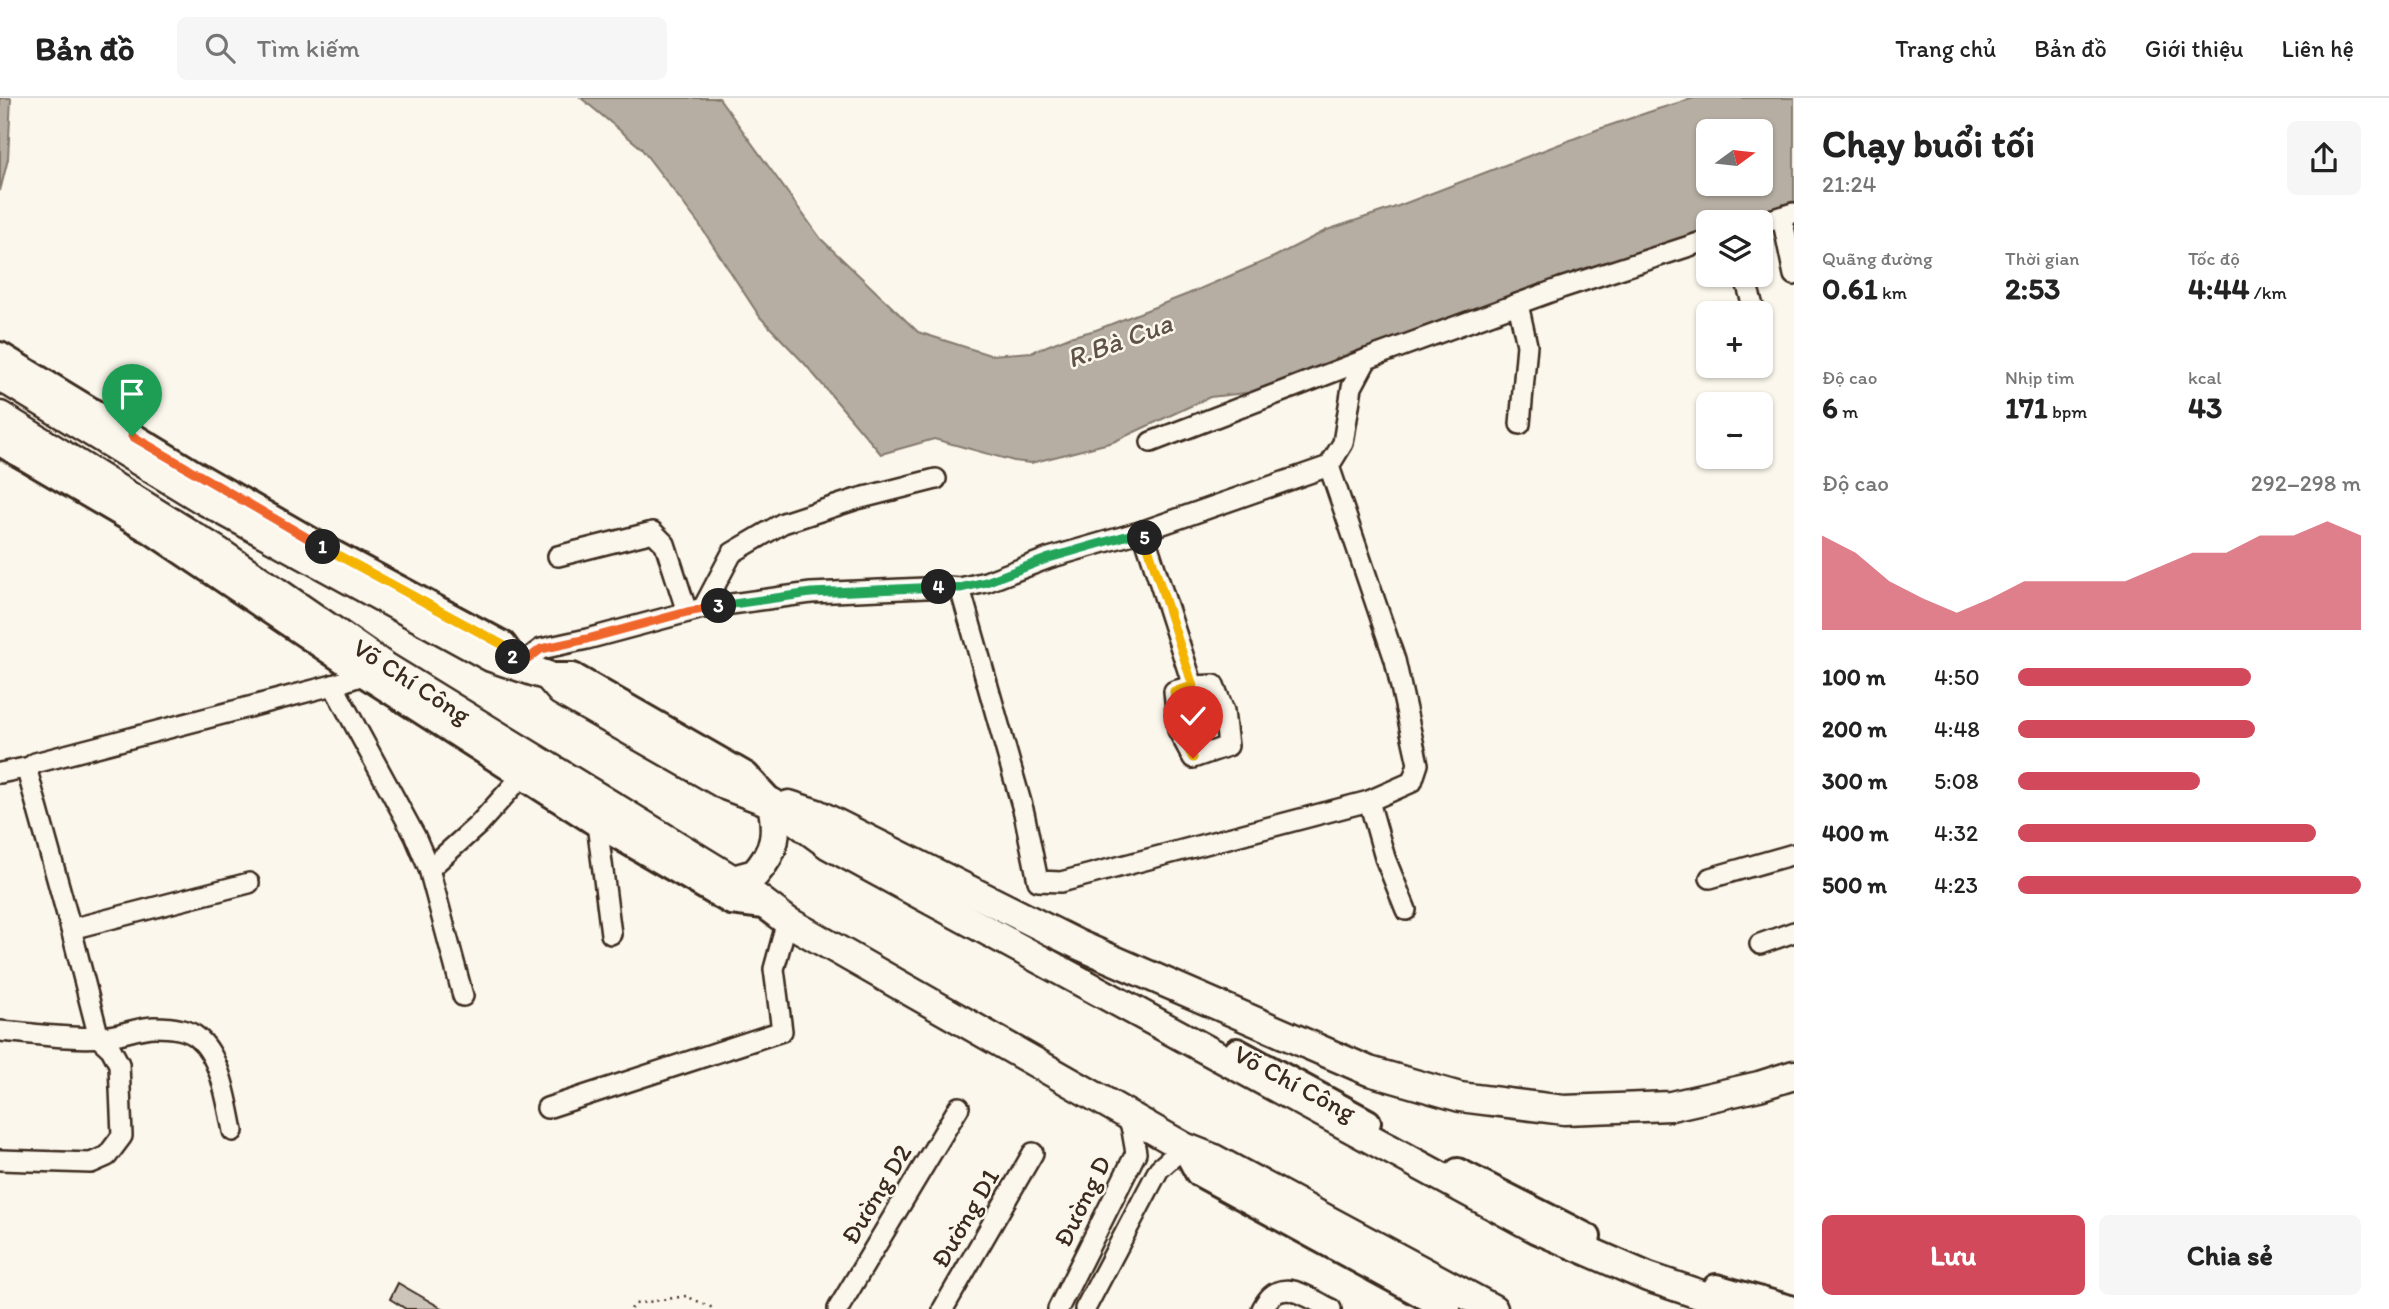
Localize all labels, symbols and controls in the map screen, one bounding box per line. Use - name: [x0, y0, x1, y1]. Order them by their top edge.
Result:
- search box: [177, 17, 667, 80]
- text: Bản đồ: [35, 29, 135, 68]
- icon: search: [201, 29, 239, 67]
- text: Tìm kiếm: [257, 32, 360, 64]
- text: Trang chủ: [1895, 34, 1996, 63]
- text: Bản đồ: [2034, 34, 2107, 63]
- text: Giới thiệu: [2145, 34, 2244, 63]
- text: Liên hệ: [2282, 34, 2354, 63]
- north arrow: [1696, 119, 1773, 196]
- map controls: [1696, 119, 1773, 469]
- text: Chạy buổi tối: [1822, 121, 2035, 167]
- button: share: [2287, 121, 2361, 195]
- text: 21:24: [1822, 170, 1876, 198]
- button: layers: [1696, 210, 1773, 287]
- text: Quãng đường: [1822, 247, 1933, 270]
- text: Thời gian: [2005, 247, 2079, 270]
- text: Tốc độ: [2188, 247, 2240, 270]
- text: 0.61: [1822, 270, 1878, 307]
- text: 2:53: [2005, 270, 2060, 307]
- text: 4:44: [2188, 270, 2249, 307]
- text: km: [1878, 281, 1907, 304]
- text: /km: [2249, 281, 2287, 304]
- button: +: [1696, 301, 1773, 378]
- water label: R.Bà Cua: [1062, 305, 1177, 375]
- pin: [102, 364, 162, 436]
- text: Độ cao: [1822, 366, 1877, 389]
- text: Nhịp tim: [2005, 366, 2075, 389]
- text: kcal: [2188, 366, 2222, 389]
- icon: arrive: [113, 375, 151, 413]
- text: 6: [1822, 389, 1838, 426]
- text: 171: [2005, 389, 2048, 426]
- text: 43: [2188, 389, 2222, 426]
- button: −: [1696, 392, 1773, 469]
- text: m: [1838, 400, 1858, 423]
- text: bpm: [2048, 400, 2087, 423]
- text: Độ cao: [1822, 469, 1889, 497]
- text: 292–298 m: [2251, 469, 2361, 497]
- pin: 5: [1128, 520, 1162, 556]
- text: 5: [1140, 526, 1149, 549]
- pin: 1: [306, 530, 340, 564]
- text: 1: [318, 535, 327, 558]
- pin: 4: [922, 570, 956, 604]
- text: 4: [933, 575, 944, 598]
- pin: 3: [702, 588, 736, 624]
- text: 3: [713, 594, 724, 617]
- street label: Võ Chí Công: [347, 631, 477, 731]
- pin: 2: [496, 640, 530, 674]
- text: 2: [508, 645, 518, 668]
- text: 100 m: [1822, 663, 1886, 691]
- text: 4:50: [1934, 663, 1980, 691]
- pin: [1163, 686, 1223, 758]
- icon: check: [1174, 697, 1212, 735]
- text: 200 m: [1822, 715, 1887, 743]
- text: 4:48: [1934, 715, 1980, 743]
- text: 300 m: [1822, 767, 1887, 795]
- text: 5:08: [1934, 767, 1978, 795]
- text: 400 m: [1822, 819, 1889, 847]
- text: 4:32: [1934, 819, 1978, 847]
- text: 500 m: [1822, 871, 1887, 899]
- text: 4:23: [1934, 871, 1978, 899]
- street label: Võ Chí Công: [1228, 1037, 1362, 1129]
- street label: Đường D2: [834, 1138, 918, 1250]
- street label: Đường D: [1046, 1150, 1118, 1252]
- street label: Đường D1: [924, 1163, 1006, 1273]
- button: Lưu: [1822, 1215, 2085, 1295]
- button: Chia sẻ: [2099, 1215, 2361, 1295]

